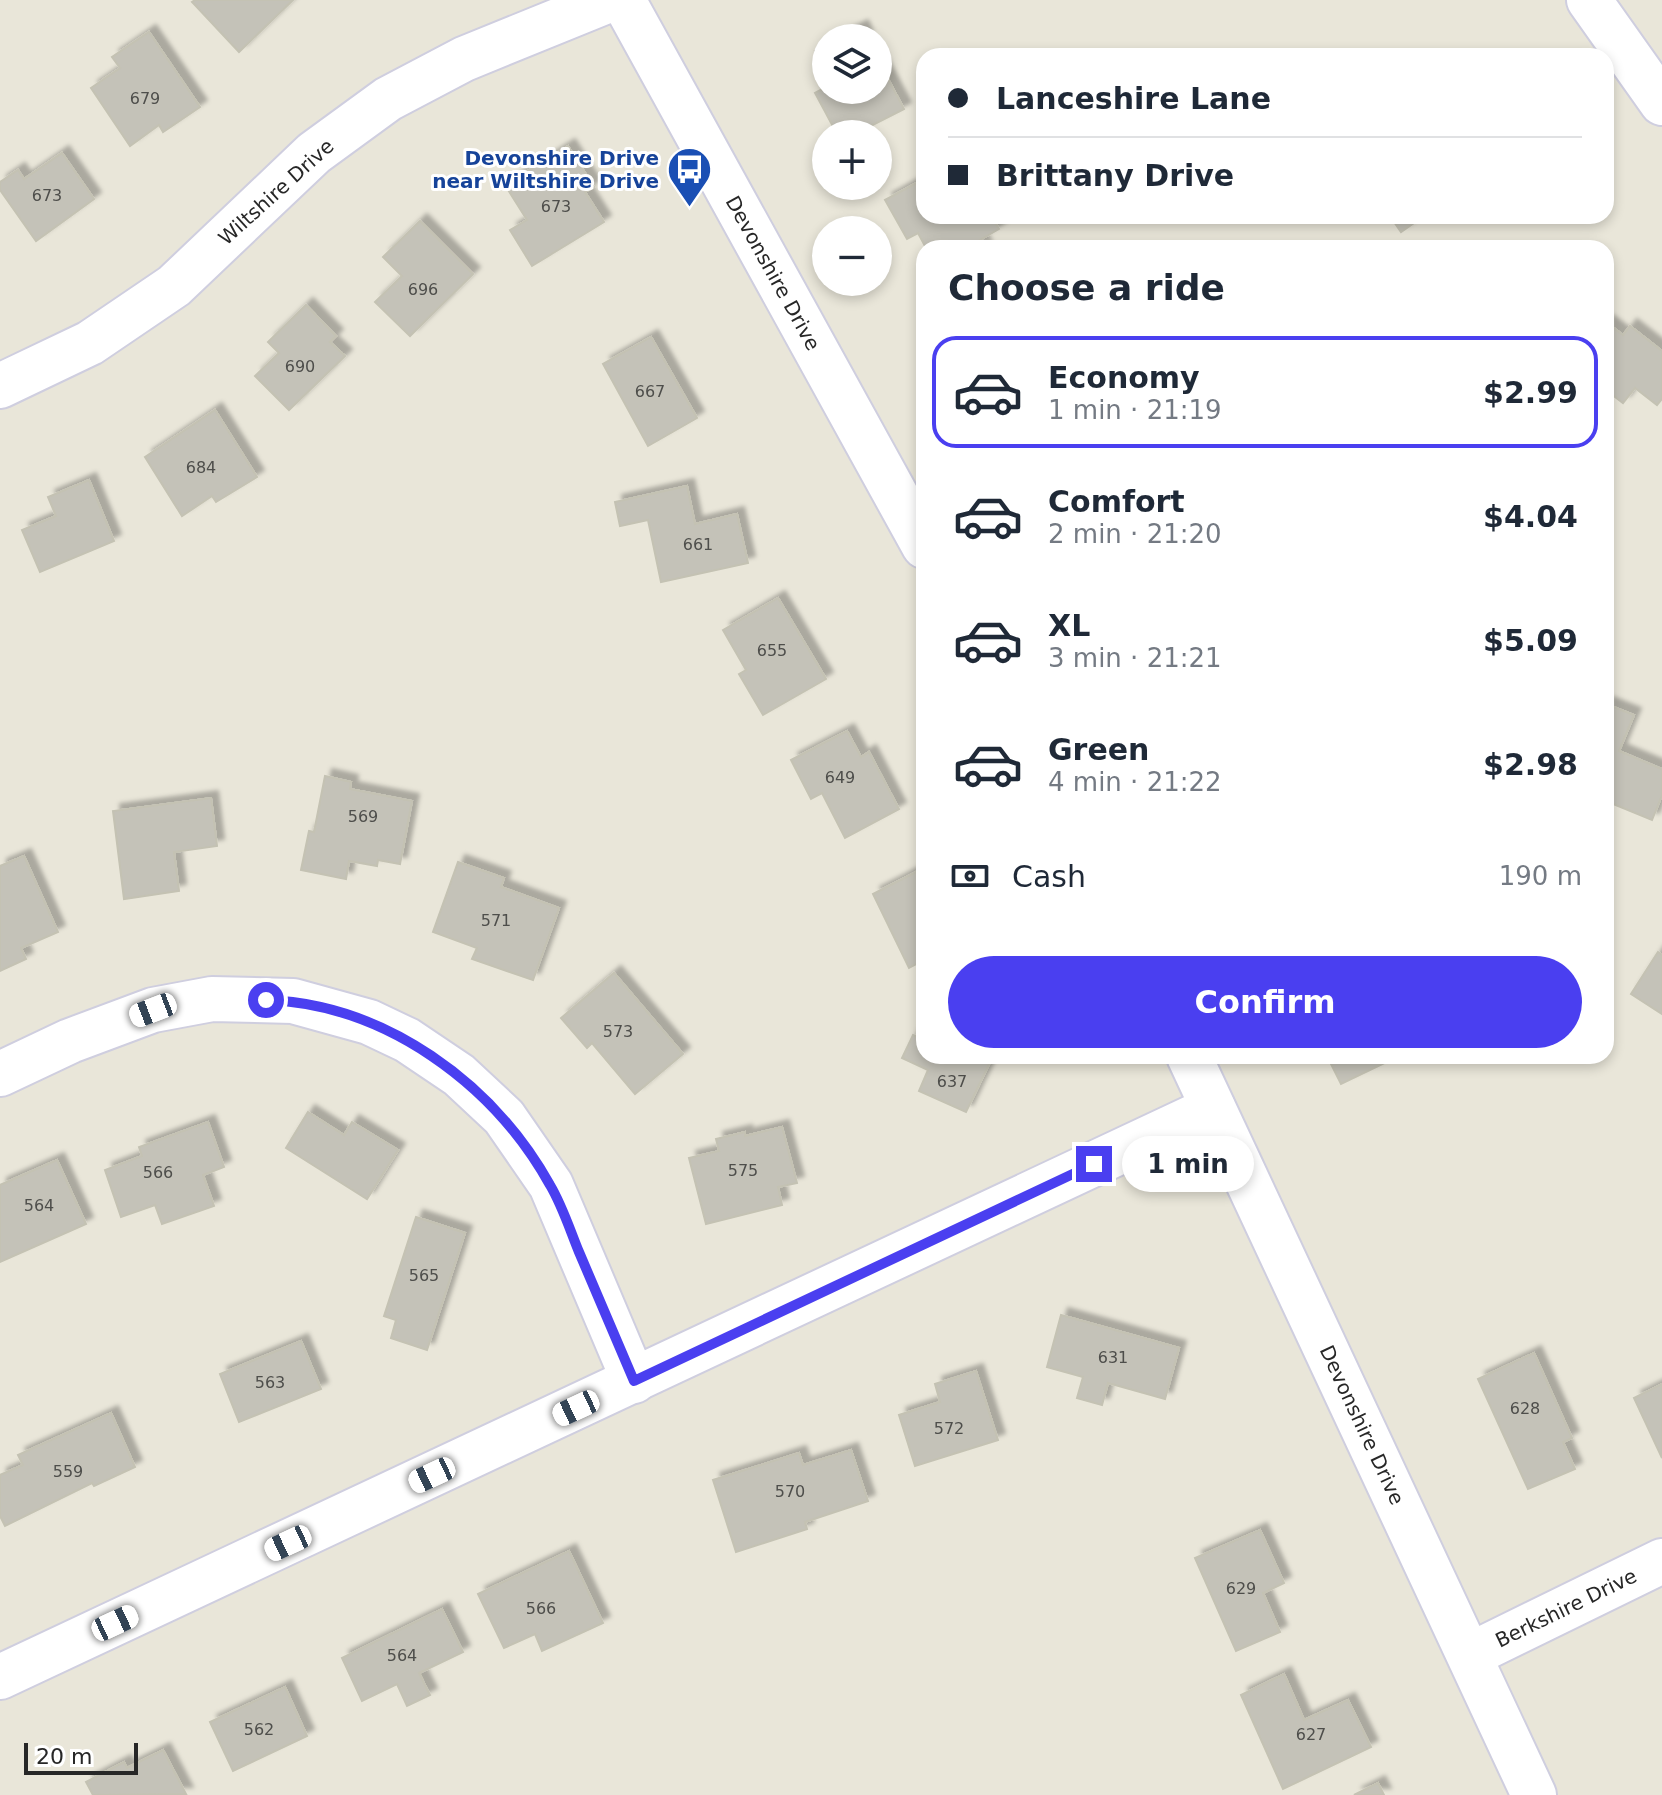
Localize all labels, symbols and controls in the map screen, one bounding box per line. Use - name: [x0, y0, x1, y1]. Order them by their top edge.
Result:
- map controls: [812, 24, 892, 296]
- button: layers: [812, 24, 892, 104]
- text: Lanceshire Lane: [996, 81, 1271, 116]
- house number: 679: [130, 89, 160, 108]
- button: +: [812, 120, 892, 200]
- street label: Wiltshire Drive: [213, 134, 339, 250]
- place label: Devonshire Drive near Wiltshire Drive: [432, 146, 659, 193]
- bus stop icon: Devonshire Drive near Wiltshire Drive: [666, 146, 714, 209]
- text: Brittany Drive: [996, 158, 1234, 193]
- house number: 673: [32, 186, 62, 205]
- street label: Devonshire Drive: [721, 192, 825, 354]
- house number: 673: [541, 197, 571, 216]
- button: −: [812, 216, 892, 296]
- text: Choose a ride: [948, 267, 1225, 308]
- house number: 696: [408, 280, 438, 299]
- icon: car: [952, 356, 1024, 428]
- house number: 690: [285, 357, 315, 376]
- text: Economy: [1048, 360, 1200, 395]
- text: $2.99: [1483, 375, 1578, 410]
- house number: 667: [635, 382, 665, 401]
- text: 1 min · 21:19: [1048, 395, 1222, 425]
- house number: 684: [186, 458, 216, 477]
- icon: car: [952, 480, 1024, 552]
- text: Comfort: [1048, 484, 1185, 519]
- text: $4.04: [1483, 499, 1578, 534]
- text: 2 min · 21:20: [1048, 519, 1222, 549]
- house number: 661: [683, 535, 713, 554]
- icon: car: [952, 604, 1024, 676]
- text: XL: [1048, 608, 1090, 643]
- text: $5.09: [1483, 623, 1578, 658]
- house number: 655: [757, 641, 787, 660]
- text: 3 min · 21:21: [1048, 643, 1222, 673]
- icon: car: [952, 728, 1024, 800]
- text: Green: [1048, 732, 1149, 767]
- text: $2.98: [1483, 747, 1578, 782]
- text: 4 min · 21:22: [1048, 767, 1222, 797]
- house number: 649: [825, 768, 855, 787]
- house number: 569: [348, 807, 378, 826]
- icon: cash: [948, 854, 992, 898]
- text: Cash: [1012, 859, 1086, 894]
- text: 190 m: [1499, 861, 1582, 891]
- house number: 571: [481, 911, 511, 930]
- button: Confirm: [948, 956, 1582, 1048]
- route start: [248, 982, 284, 1018]
- car: [126, 990, 180, 1030]
- house number: 573: [603, 1022, 633, 1041]
- house number: 637: [937, 1072, 967, 1091]
- callout: 1 min: [1122, 1136, 1254, 1192]
- route end: [1076, 1146, 1112, 1182]
- text: 1 min: [1147, 1149, 1229, 1179]
- house number: 575: [728, 1161, 758, 1180]
- house number: 566: [143, 1163, 173, 1182]
- house number: 564: [24, 1196, 54, 1215]
- house number: 565: [409, 1266, 439, 1285]
- street label: Devonshire Drive: [1315, 1342, 1409, 1508]
- house number: 631: [1098, 1348, 1128, 1367]
- house number: 563: [255, 1373, 285, 1392]
- car: [549, 1387, 603, 1429]
- house number: 628: [1510, 1399, 1540, 1418]
- house number: 572: [934, 1419, 964, 1438]
- car: [405, 1454, 459, 1496]
- house number: 559: [53, 1462, 83, 1481]
- house number: 570: [775, 1482, 805, 1501]
- car: [261, 1522, 315, 1564]
- street label: Berkshire Drive: [1491, 1563, 1641, 1653]
- house number: 629: [1226, 1579, 1256, 1598]
- house number: 566: [526, 1599, 556, 1618]
- car: [88, 1602, 142, 1644]
- house number: 564: [387, 1646, 417, 1665]
- house number: 562: [244, 1720, 274, 1739]
- house number: 627: [1296, 1725, 1326, 1744]
- scale bar: [24, 1739, 138, 1775]
- text: 20 m: [36, 1744, 92, 1769]

